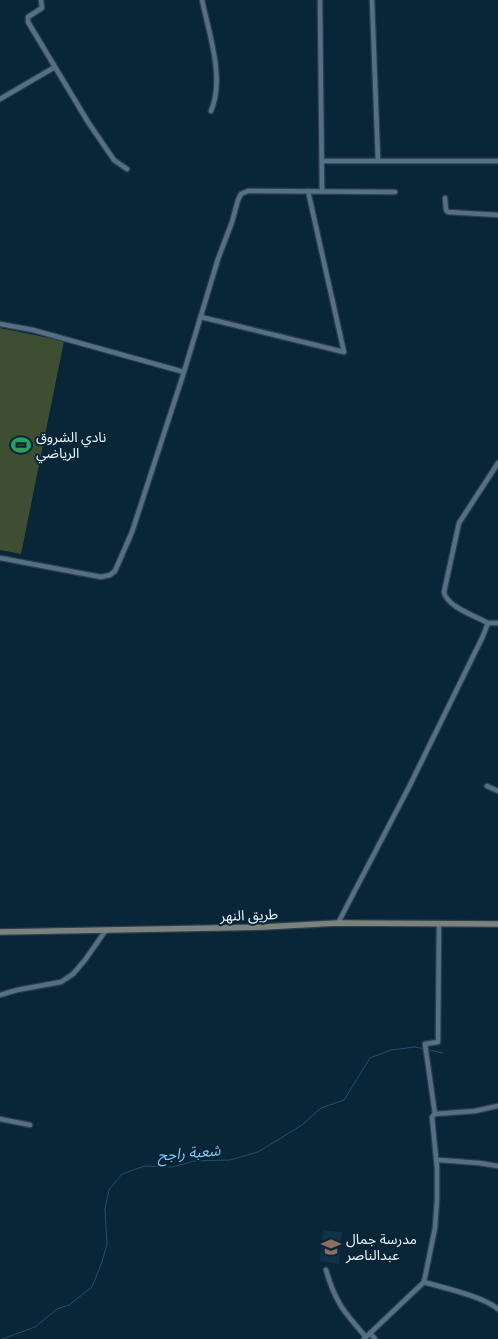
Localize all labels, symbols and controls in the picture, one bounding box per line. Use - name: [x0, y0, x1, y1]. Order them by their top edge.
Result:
- place label: نادي الشروق الرياضي: [36, 428, 106, 464]
- sports icon: نادي الشروق الرياضي: [10, 434, 32, 456]
- street label: طريق النهر: [219, 905, 278, 926]
- water label: شعبة راجح: [156, 1140, 222, 1167]
- place label: مدرسة جمال عبدالناصر: [345, 1230, 417, 1264]
- school or university icon: مدرسة جمال عبدالناصر: [320, 1236, 342, 1258]

